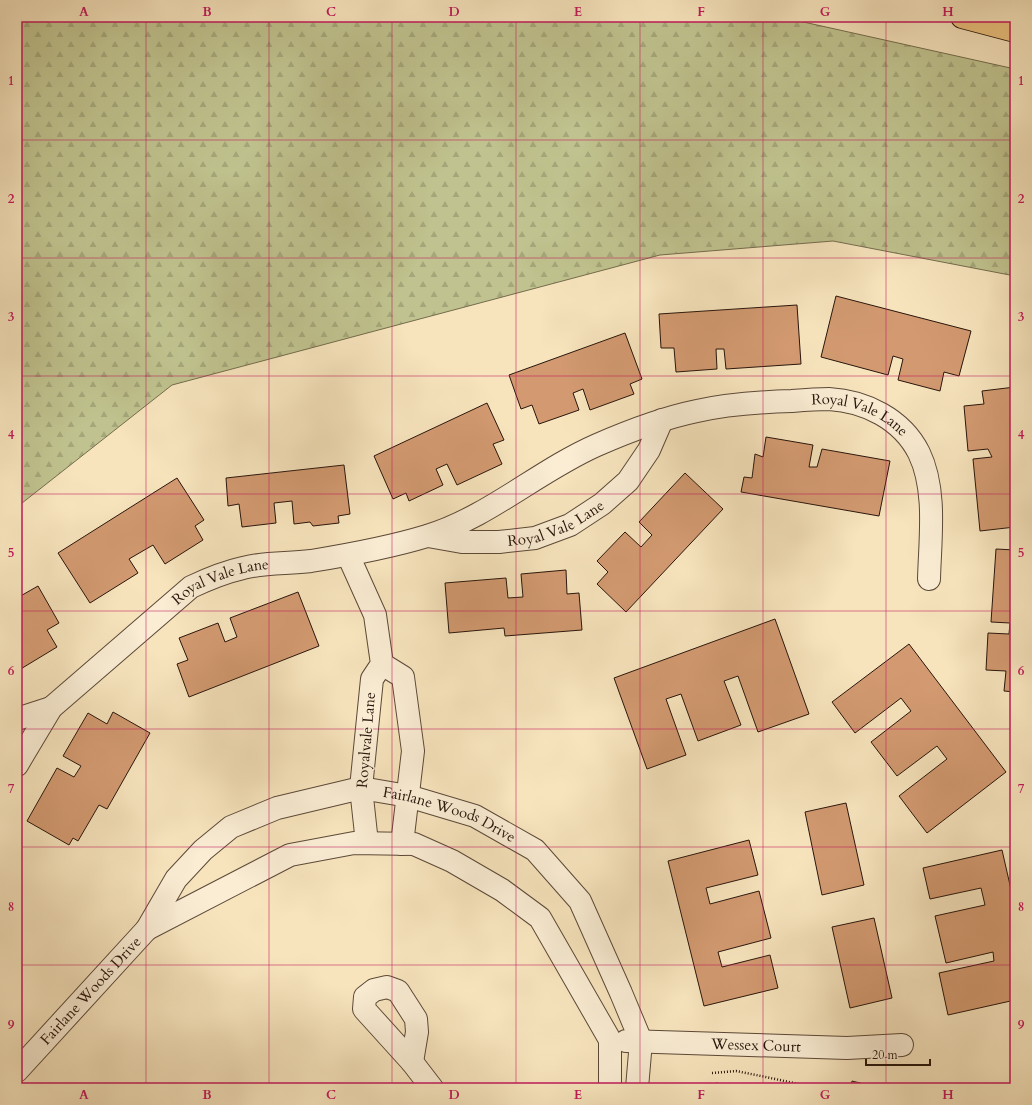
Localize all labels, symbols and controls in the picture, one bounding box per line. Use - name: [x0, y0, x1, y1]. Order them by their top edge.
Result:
- text: A: [79, 3, 89, 21]
- text: B: [202, 3, 212, 21]
- text: C: [326, 3, 336, 21]
- text: D: [448, 3, 460, 21]
- text: E: [574, 3, 582, 21]
- text: F: [697, 3, 705, 21]
- text: G: [820, 3, 831, 21]
- text: H: [942, 3, 954, 21]
- text: 1: [8, 72, 14, 90]
- text: 1: [1018, 72, 1024, 90]
- text: 2: [8, 190, 15, 208]
- text: 2: [1018, 190, 1025, 208]
- text: 3: [8, 308, 15, 326]
- text: 3: [1018, 308, 1025, 326]
- street label: Royal Vale Lane: [811, 389, 913, 441]
- text: 4: [8, 426, 15, 444]
- text: 4: [1018, 426, 1025, 444]
- street label: Royal Vale Lane: [506, 495, 608, 551]
- text: 5: [8, 544, 14, 562]
- text: 5: [1018, 544, 1024, 562]
- street label: Royal Vale Lane: [168, 554, 270, 609]
- text: 6: [8, 662, 15, 680]
- text: 6: [1018, 662, 1025, 680]
- street label: Royalvale Lane: [352, 691, 380, 789]
- text: 7: [8, 780, 15, 798]
- text: 7: [1018, 780, 1025, 798]
- street label: Fairlane Woods Drive: [381, 782, 520, 847]
- text: 8: [8, 898, 14, 916]
- text: 8: [1018, 898, 1024, 916]
- street label: Fairlane Woods Drive: [36, 932, 146, 1049]
- text: 9: [8, 1016, 15, 1034]
- text: 9: [1018, 1016, 1025, 1034]
- street label: Wessex Court: [710, 1034, 801, 1057]
- scale bar: [866, 1041, 930, 1067]
- text: 20 m: [872, 1047, 899, 1063]
- text: A: [79, 1086, 89, 1104]
- text: B: [202, 1086, 212, 1104]
- text: C: [326, 1086, 336, 1104]
- text: D: [448, 1086, 460, 1104]
- text: E: [574, 1086, 582, 1104]
- text: F: [697, 1086, 705, 1104]
- text: G: [820, 1086, 831, 1104]
- text: H: [942, 1086, 954, 1104]

